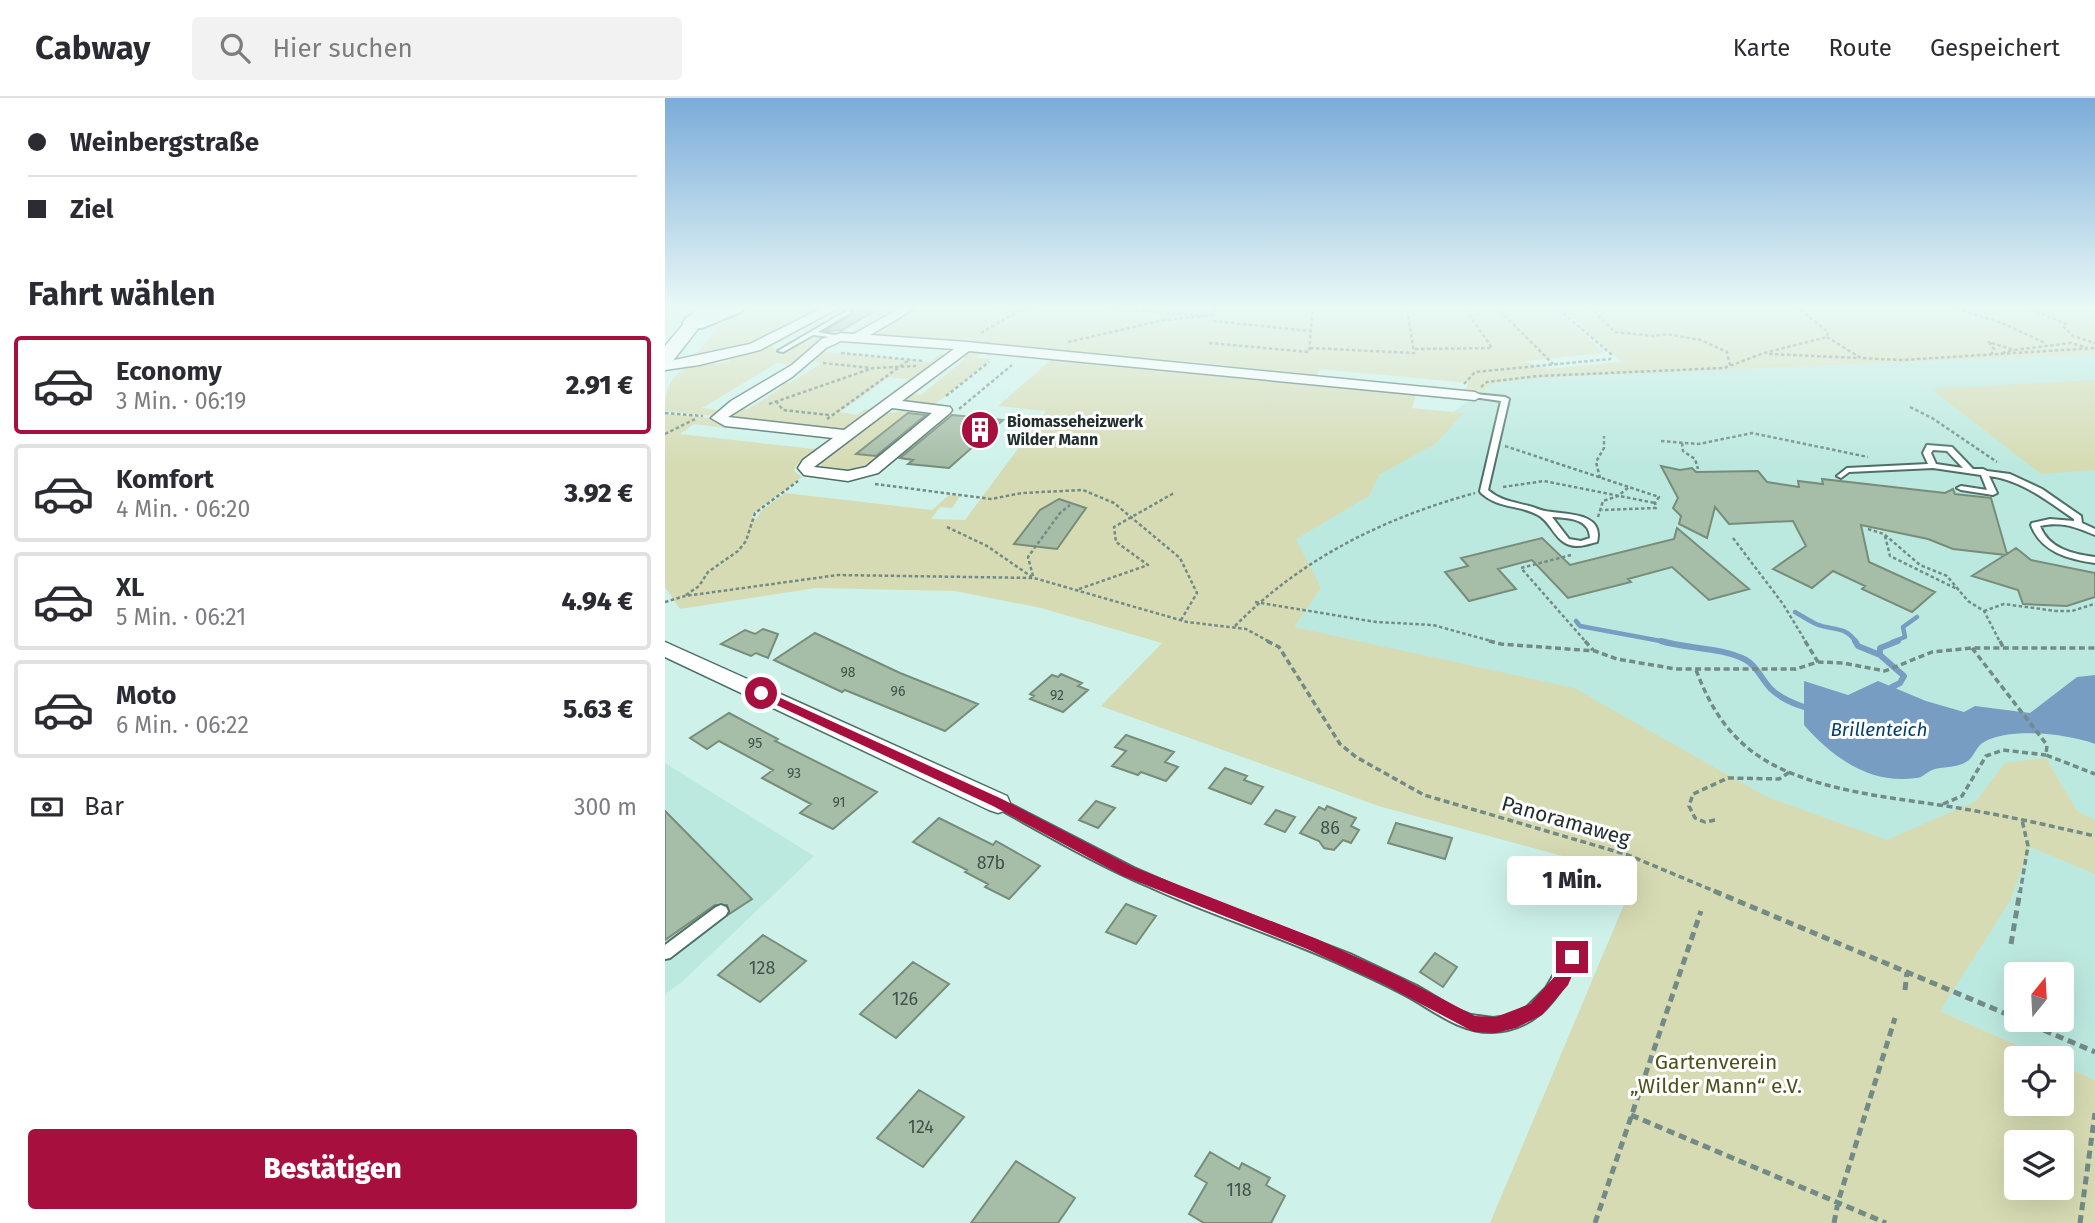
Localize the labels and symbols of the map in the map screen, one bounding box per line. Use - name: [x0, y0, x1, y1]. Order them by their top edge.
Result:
- building icon: Biomasseheizwerk Wilder Mann: [959, 409, 1001, 451]
- place label: Biomasseheizwerk Wilder Mann: [1007, 412, 1143, 449]
- house number: 98: [840, 664, 856, 681]
- route start: [745, 677, 777, 709]
- house number: 96: [891, 683, 905, 700]
- house number: 92: [1050, 687, 1064, 704]
- water label: Brillenteich: [1830, 718, 1928, 741]
- house number: 95: [748, 735, 762, 752]
- house number: 93: [787, 765, 801, 782]
- street label: Panoramaweg: [1499, 790, 1633, 852]
- house number: 91: [832, 794, 846, 811]
- house number: 86: [1320, 817, 1340, 839]
- house number: 87b: [977, 852, 1005, 874]
- callout: 1 Min.: [1507, 856, 1637, 904]
- route end: [1556, 941, 1588, 973]
- house number: 128: [749, 957, 775, 979]
- north arrow: [2004, 962, 2074, 1032]
- house number: 126: [892, 988, 918, 1010]
- park label: Gartenverein „Wilder Mann“ e.V.: [1630, 1049, 1802, 1099]
- house number: 124: [908, 1116, 934, 1138]
- house number: 118: [1226, 1179, 1252, 1201]

